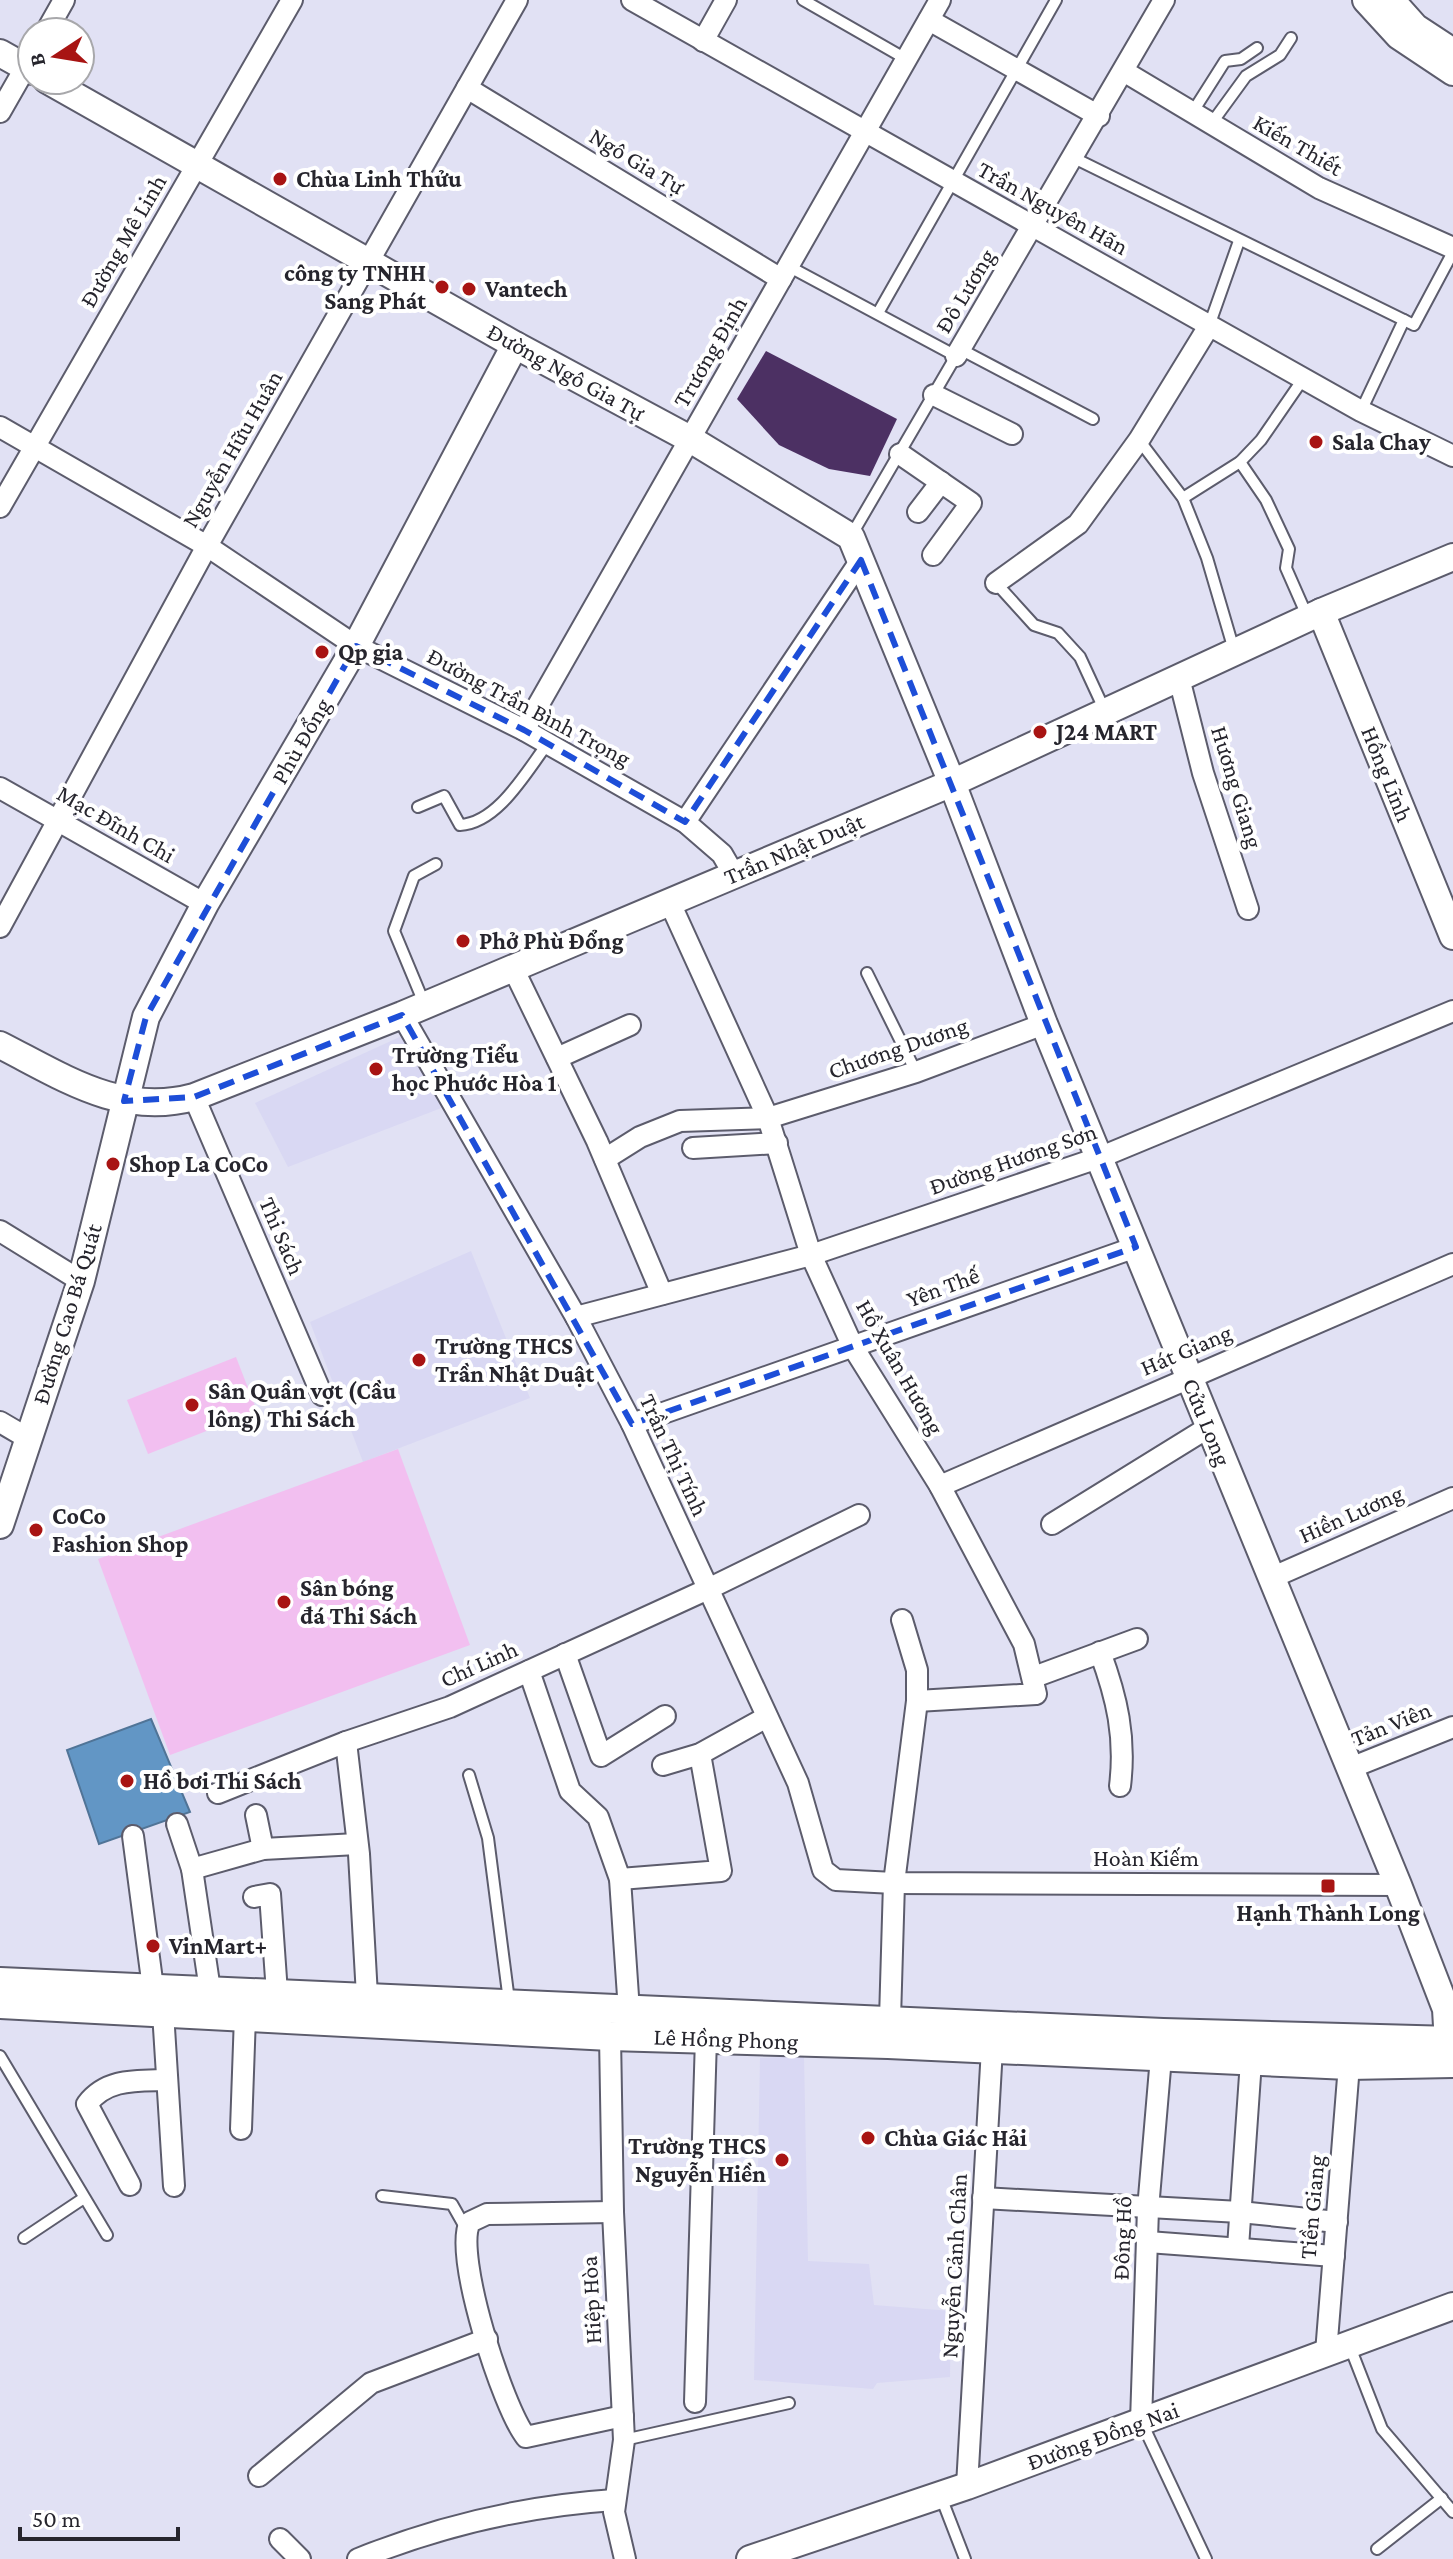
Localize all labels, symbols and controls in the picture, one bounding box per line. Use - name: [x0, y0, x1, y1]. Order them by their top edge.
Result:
- north arrow: [16, 16, 96, 96]
- text: B: [23, 51, 50, 69]
- street label: Kiến Thiết: [1249, 108, 1349, 181]
- street label: Ngô Gia Tự: [585, 122, 691, 200]
- street label: Trần Nguyên Hãn: [973, 155, 1133, 260]
- place label: Chùa Linh Thửu: [296, 165, 462, 192]
- street label: Đường Mê Linh: [74, 170, 171, 312]
- marker: Chùa Linh Thửu: [271, 170, 289, 188]
- street label: Đô Lương: [929, 243, 1000, 338]
- place label: công ty TNHH Sang Phát: [284, 259, 426, 314]
- place label: Vantech: [484, 275, 568, 302]
- marker: công ty TNHH Sang Phát: [433, 278, 451, 296]
- marker: Vantech: [460, 280, 478, 298]
- street label: Trương Định: [667, 292, 752, 412]
- street label: Đường Ngô Gia Tự: [483, 317, 651, 427]
- street label: Nguyễn Hữu Huân: [176, 365, 288, 532]
- place label: Sala Chay: [1332, 428, 1431, 455]
- marker: Sala Chay: [1307, 433, 1325, 451]
- place label: Qp gia: [338, 638, 404, 665]
- street label: Đường Trần Bình Trọng: [423, 641, 636, 772]
- marker: Qp gia: [313, 643, 331, 661]
- street label: Phù Đổng: [265, 693, 336, 788]
- place label: J24 MART: [1053, 718, 1157, 745]
- street label: Hương Giang: [1206, 722, 1269, 852]
- street label: Hồng Lĩnh: [1356, 722, 1419, 826]
- marker: J24 MART: [1031, 723, 1049, 741]
- street label: Mạc Đĩnh Chi: [53, 779, 180, 868]
- street label: Trần Nhật Duật: [720, 806, 869, 890]
- place label: Phở Phù Đổng: [479, 927, 624, 954]
- marker: Phở Phù Đổng: [454, 932, 472, 950]
- street label: Chương Dương: [825, 1011, 972, 1084]
- place label: Trường Tiểu học Phước Hòa 1: [392, 1041, 556, 1096]
- marker: Trường Tiểu học Phước Hòa 1: [367, 1060, 385, 1078]
- street label: Đường Hương Sơn: [926, 1117, 1100, 1200]
- place label: Shop La CoCo: [129, 1150, 268, 1177]
- marker: Shop La CoCo: [104, 1155, 122, 1173]
- street label: Thi Sách: [254, 1193, 311, 1279]
- street label: Đường Cao Bá Quát: [26, 1219, 107, 1408]
- street label: Yên Thế: [903, 1260, 984, 1312]
- street label: Hồ Xuân Hương: [851, 1294, 950, 1439]
- street label: Hát Giang: [1136, 1318, 1236, 1381]
- place label: Trường THCS Trần Nhật Duật: [435, 1332, 595, 1387]
- marker: Trường THCS Trần Nhật Duật: [410, 1351, 428, 1369]
- street label: Cửu Long: [1178, 1374, 1237, 1470]
- place label: Sân Quần vợt (Cầu lông) Thi Sách: [208, 1377, 396, 1433]
- street label: Trần Thị Tính: [634, 1390, 715, 1520]
- marker: Sân Quần vợt (Cầu lông) Thi Sách: [183, 1396, 201, 1414]
- street label: Hiền Lương: [1295, 1478, 1407, 1548]
- place label: CoCo Fashion Shop: [52, 1502, 188, 1557]
- marker: CoCo Fashion Shop: [27, 1521, 45, 1539]
- place label: Sân bóng đá Thi Sách: [300, 1574, 417, 1629]
- marker: Sân bóng đá Thi Sách: [275, 1593, 293, 1611]
- street label: Chí Linh: [436, 1635, 522, 1693]
- street label: Tản Viên: [1347, 1695, 1435, 1752]
- place label: Hồ bơi Thi Sách: [143, 1767, 302, 1794]
- marker: Hồ bơi Thi Sách: [118, 1772, 136, 1790]
- street label: Hoàn Kiếm: [1093, 1844, 1199, 1871]
- marker: Hạnh Thành Long: [1319, 1877, 1337, 1895]
- place label: Hạnh Thành Long: [1236, 1899, 1420, 1926]
- place label: VinMart+: [168, 1932, 267, 1959]
- marker: VinMart+: [144, 1937, 162, 1955]
- street label: Lê Hồng Phong: [653, 2022, 799, 2055]
- place label: Chùa Giác Hải: [884, 2124, 1027, 2151]
- marker: Chùa Giác Hải: [859, 2129, 877, 2147]
- place label: Trường THCS Nguyễn Hiền: [628, 2132, 766, 2187]
- marker: Trường THCS Nguyễn Hiền: [773, 2151, 791, 2169]
- street label: Tiền Giang: [1294, 2153, 1330, 2260]
- street label: Nguyễn Cảnh Chân: [935, 2173, 972, 2359]
- street label: Đông Hồ: [1107, 2195, 1136, 2281]
- street label: Hiệp Hòa: [575, 2255, 606, 2345]
- street label: Đường Đồng Nai: [1023, 2396, 1182, 2475]
- scale bar: [20, 2491, 178, 2541]
- text: 50 m: [32, 2505, 81, 2532]

